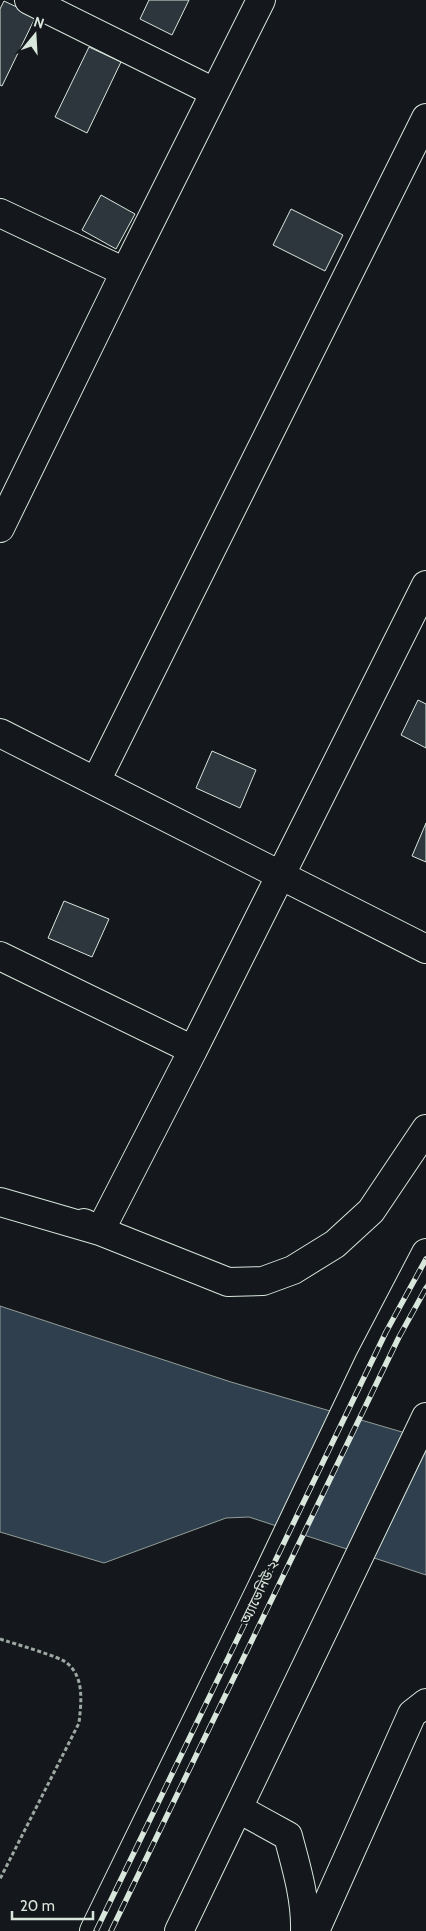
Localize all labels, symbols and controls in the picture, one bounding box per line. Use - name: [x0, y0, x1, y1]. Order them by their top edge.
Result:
- north arrow: [10, 10, 60, 60]
- text: N: [32, 13, 47, 33]
- street label: অ্যাভেনিউ ২: [235, 1557, 282, 1628]
- scale bar: [12, 1888, 94, 1920]
- text: 20 m: [20, 1897, 55, 1915]

